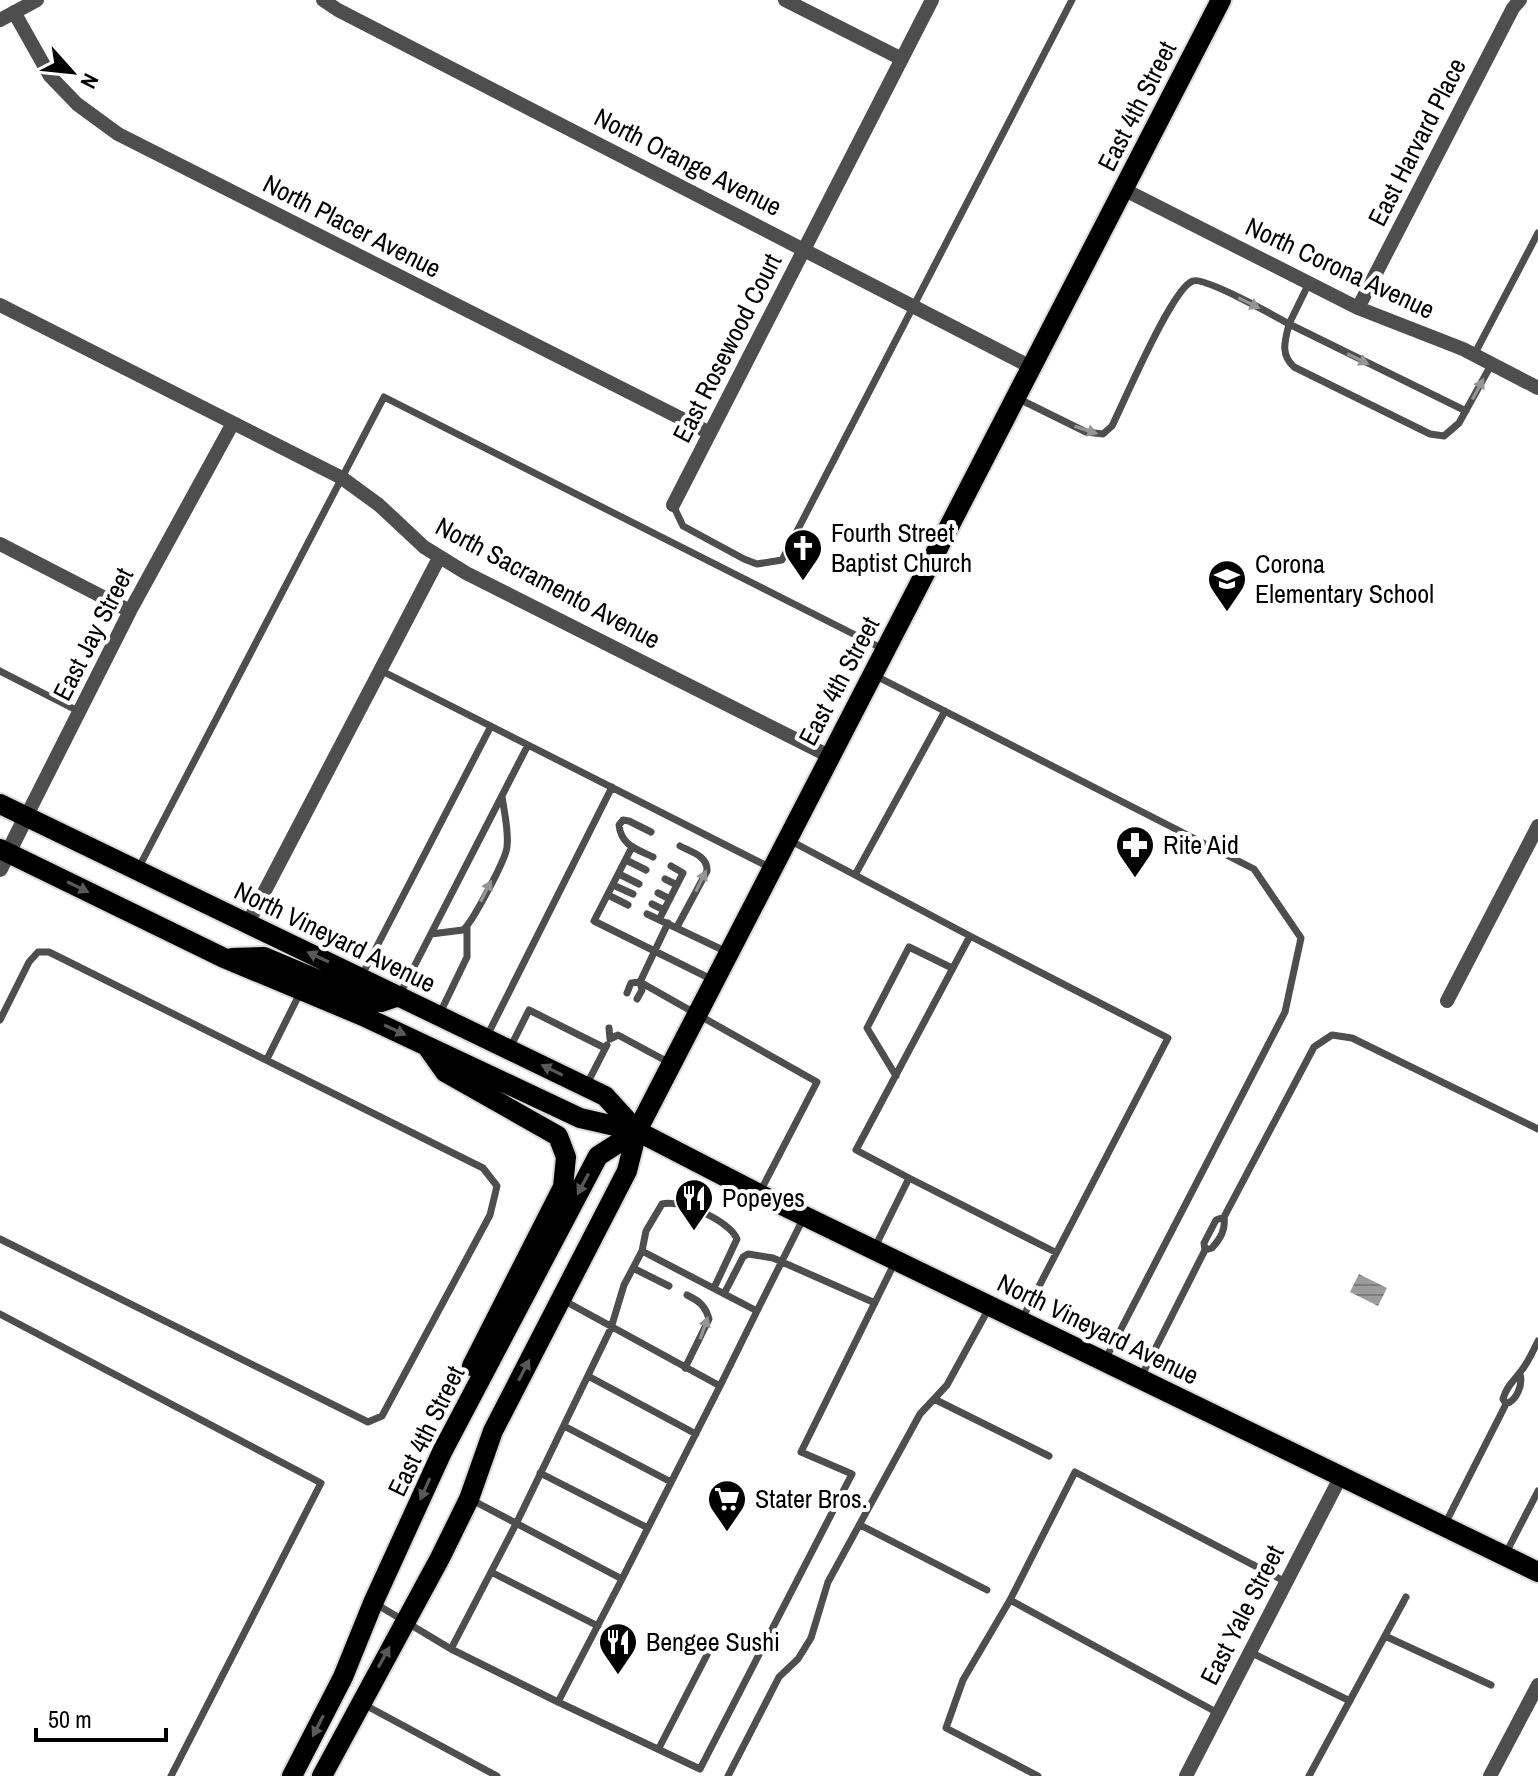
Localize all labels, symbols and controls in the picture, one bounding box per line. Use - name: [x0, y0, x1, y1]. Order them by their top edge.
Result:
- north arrow: [32, 32, 112, 112]
- street label: East 4th Street: [1089, 35, 1184, 177]
- street label: East Harvard Place: [1359, 52, 1474, 232]
- text: N: [73, 68, 106, 94]
- street label: North Orange Avenue: [589, 99, 788, 224]
- street label: North Placer Avenue: [257, 166, 447, 285]
- street label: North Corona Avenue: [1240, 208, 1440, 327]
- street label: East Rosewood Court: [664, 247, 789, 448]
- one-way arrow: [1238, 296, 1261, 310]
- one-way arrow: [1346, 352, 1370, 366]
- one-way arrow: [1471, 378, 1484, 401]
- one-way arrow: [1074, 424, 1098, 436]
- street label: North Sacramento Avenue: [430, 508, 667, 657]
- place label: Fourth Street Baptist Church: [831, 515, 972, 580]
- church icon: Fourth Street Baptist Church: [782, 527, 824, 582]
- place label: Corona Elementary School: [1255, 546, 1434, 611]
- school or university icon: Corona Elementary School: [1206, 558, 1248, 613]
- street label: East Jay Street: [44, 561, 141, 706]
- street label: East 4th Street: [790, 610, 887, 751]
- pharmacy icon: Rite Aid: [1114, 824, 1156, 879]
- place label: Rite Aid: [1163, 827, 1239, 862]
- one-way arrow: [694, 869, 708, 893]
- street label: North Vineyard Avenue: [229, 873, 442, 1000]
- one-way arrow: [480, 879, 493, 902]
- one-way arrow: [67, 881, 90, 894]
- one-way arrow: [307, 950, 330, 964]
- one-way arrow: [383, 1024, 406, 1037]
- one-way arrow: [541, 1063, 564, 1077]
- one-way arrow: [577, 1173, 591, 1195]
- restaurant icon: Popeyes: [673, 1177, 715, 1232]
- place label: Popeyes: [722, 1180, 805, 1215]
- street label: North Vineyard Avenue: [992, 1265, 1205, 1392]
- one-way arrow: [698, 1316, 711, 1340]
- one-way arrow: [518, 1359, 531, 1382]
- street label: East 4th Street: [379, 1360, 472, 1502]
- one-way arrow: [418, 1477, 432, 1501]
- supermarket icon: Stater Bros.: [706, 1478, 748, 1533]
- place label: Stater Bros.: [755, 1481, 868, 1516]
- street label: East Yale Street: [1191, 1539, 1292, 1691]
- restaurant icon: Bengee Sushi: [597, 1621, 639, 1676]
- place label: Bengee Sushi: [646, 1624, 780, 1659]
- one-way arrow: [377, 1646, 391, 1669]
- scale bar: [36, 1692, 166, 1742]
- text: 50 m: [48, 1703, 92, 1735]
- one-way arrow: [311, 1715, 325, 1738]

